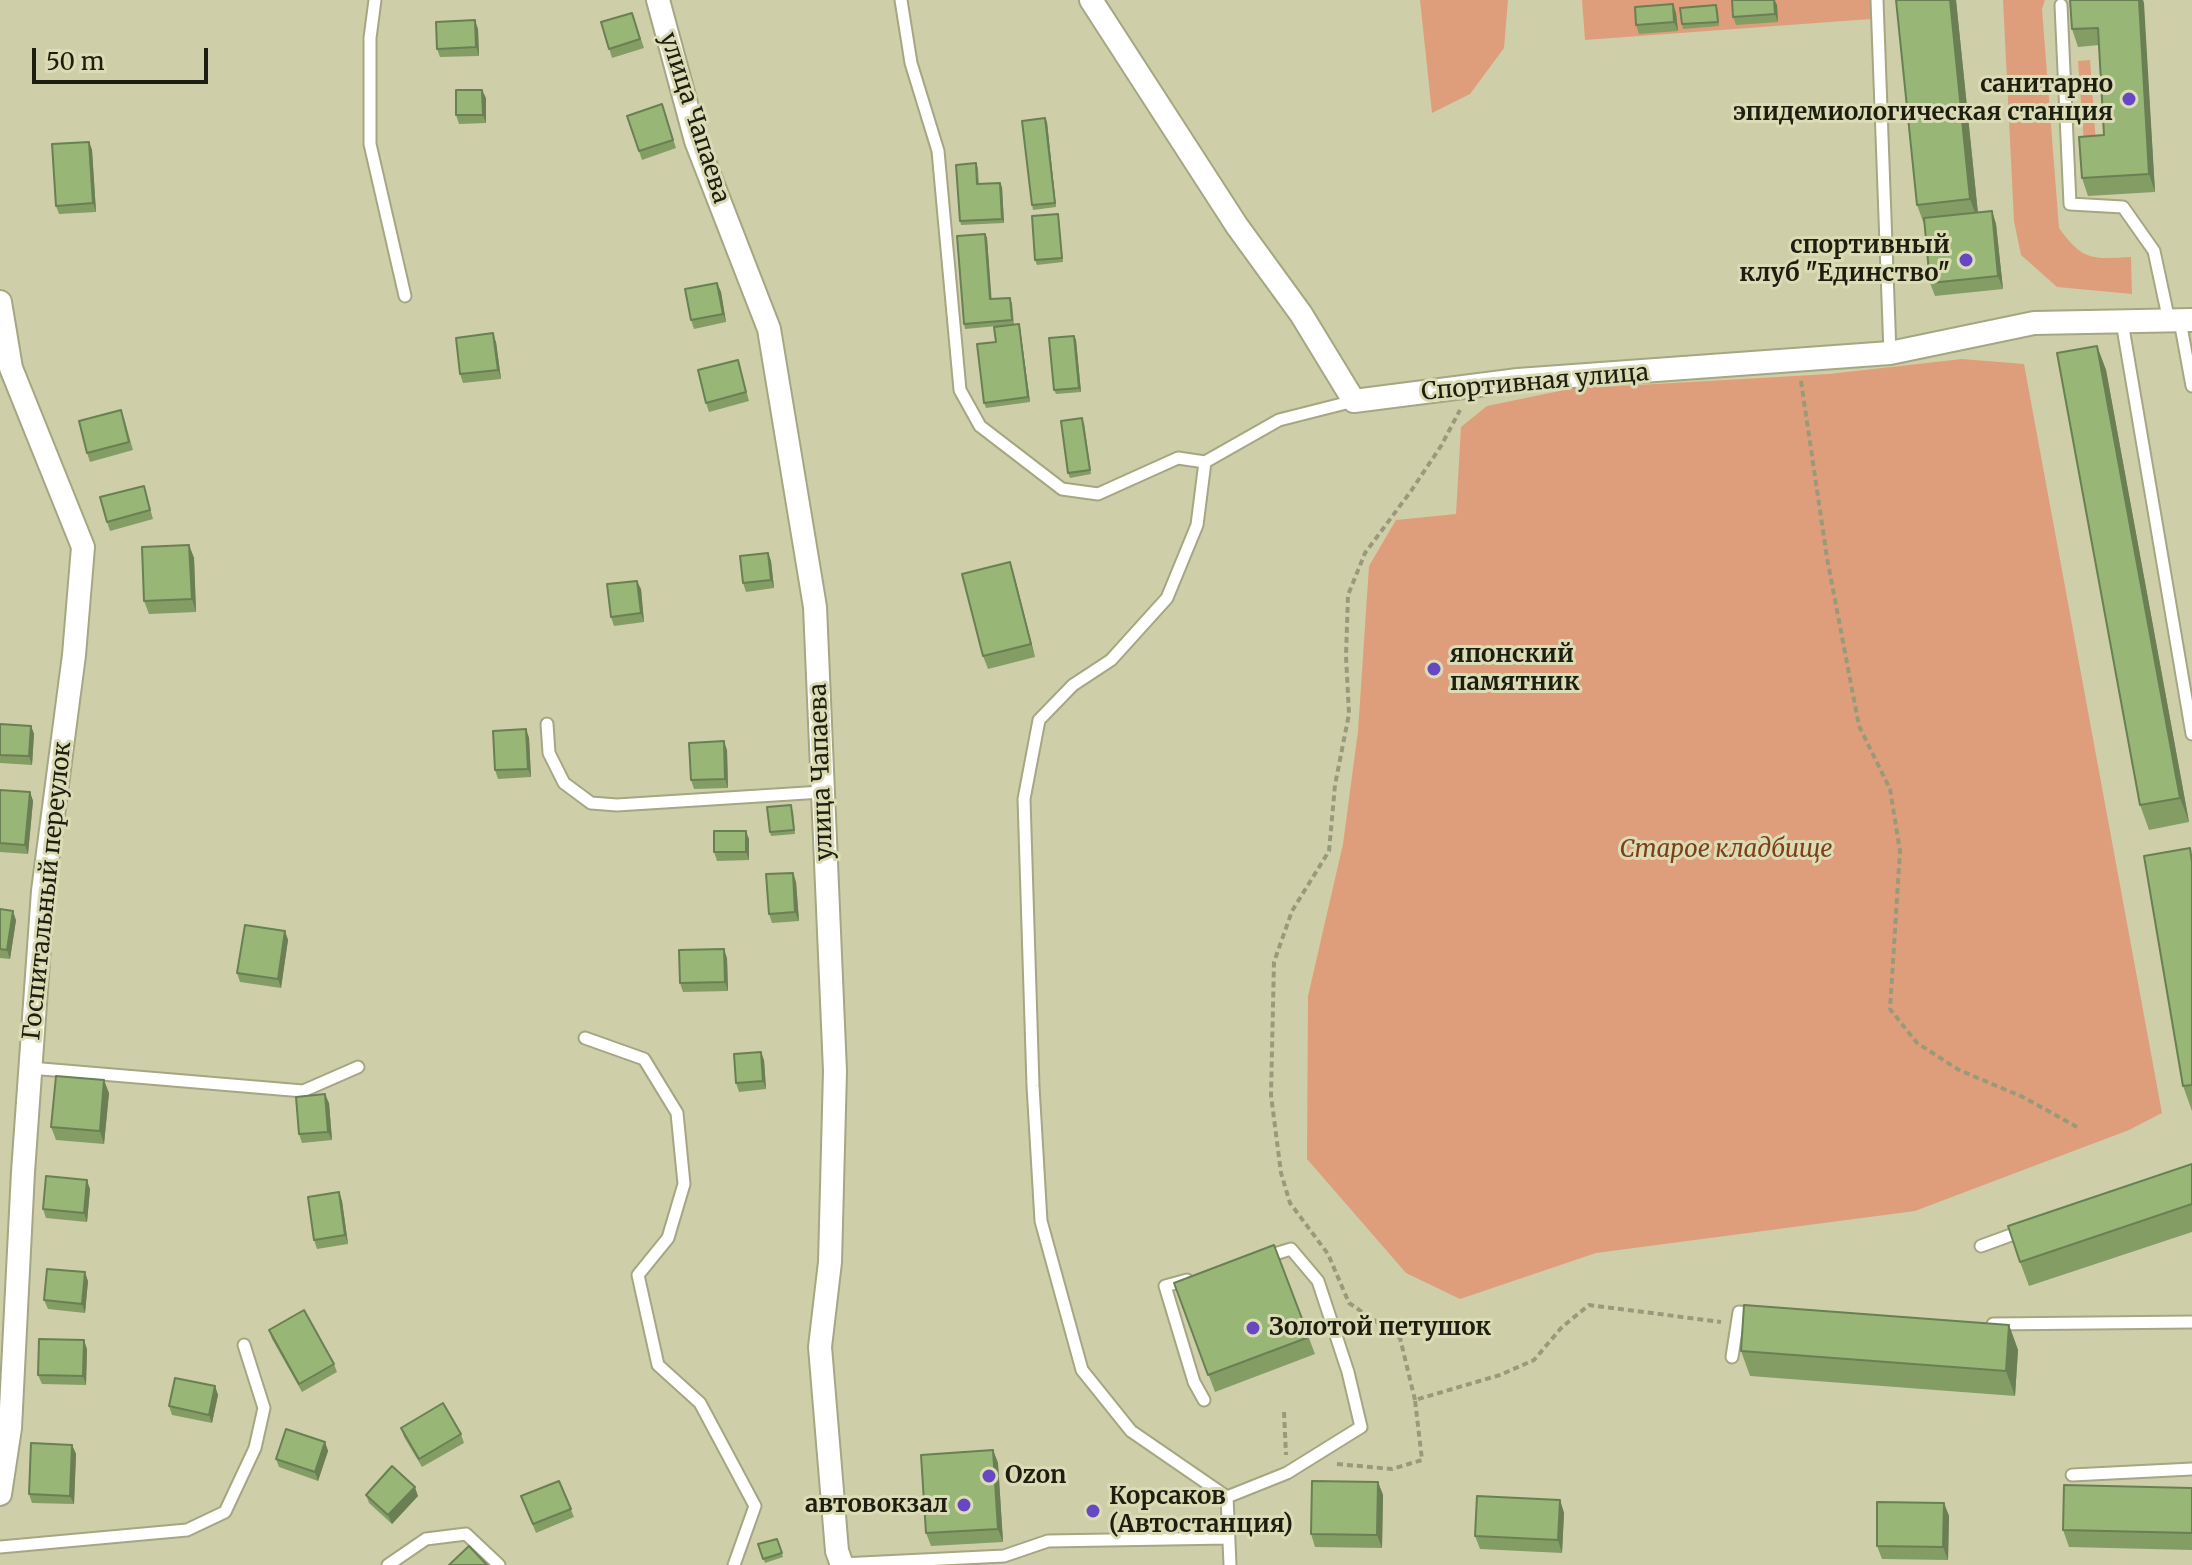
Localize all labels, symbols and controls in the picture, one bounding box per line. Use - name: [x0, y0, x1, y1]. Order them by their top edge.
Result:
- street label: улица Чапаева: [653, 29, 735, 207]
- scale bar: [36, 32, 212, 82]
- text: 50 m: [46, 46, 105, 77]
- place label: санитарно эпидемиологическая станция: [1733, 71, 2113, 127]
- marker: санитарно эпидемиологическая станция: [2120, 90, 2138, 108]
- place label: спортивный клуб "Единство": [1739, 232, 1950, 288]
- marker: спортивный клуб "Единство": [1957, 251, 1975, 269]
- street label: Спортивная улица: [1420, 359, 1650, 407]
- place label: японский памятник: [1450, 641, 1580, 697]
- marker: японский памятник: [1425, 660, 1443, 678]
- street label: улица Чапаева: [805, 683, 839, 861]
- street label: Госпитальный переулок: [18, 740, 78, 1042]
- park label: Старое кладбище: [1619, 836, 1833, 864]
- place label: Золотой петушок: [1269, 1314, 1491, 1342]
- marker: Золотой петушок: [1244, 1319, 1262, 1337]
- place label: Ozon: [1005, 1462, 1066, 1490]
- marker: Ozon: [980, 1467, 998, 1485]
- place label: Корсаков (Автостанция): [1109, 1483, 1293, 1539]
- place label: автовокзал: [805, 1491, 948, 1519]
- marker: автовокзал: [955, 1496, 973, 1514]
- marker: Корсаков (Автостанция): [1084, 1502, 1102, 1520]

